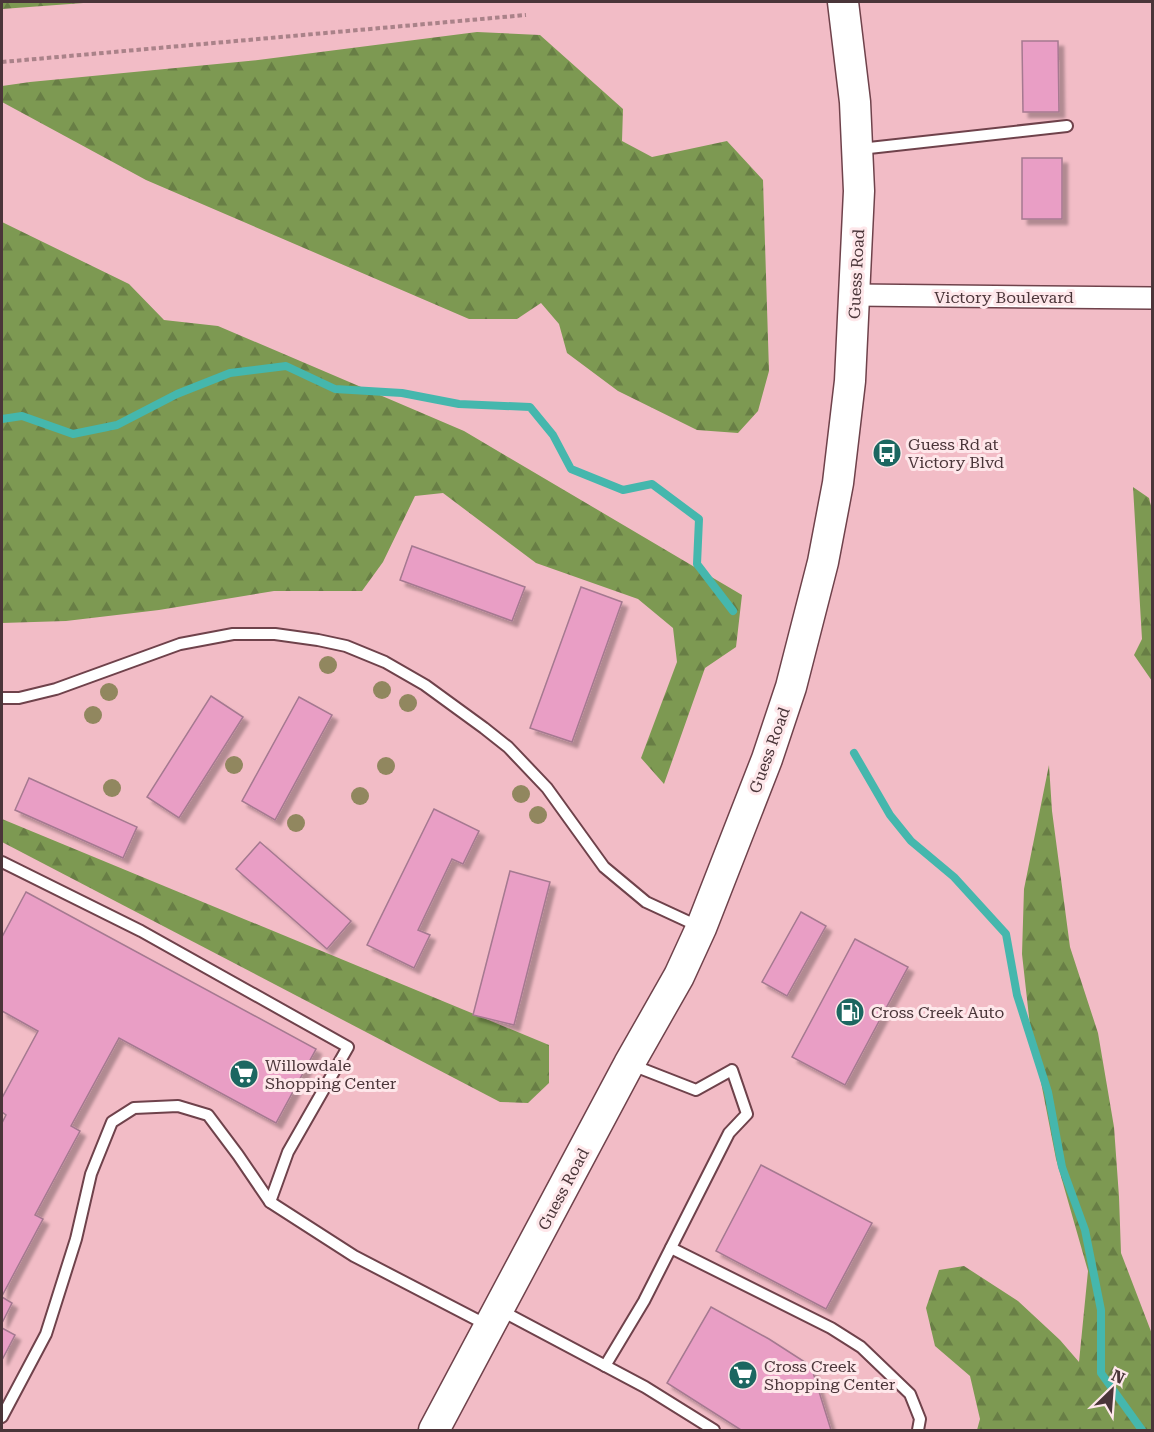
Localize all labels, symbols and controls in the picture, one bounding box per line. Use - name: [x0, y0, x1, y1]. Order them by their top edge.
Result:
- street label: Guess Road: [845, 229, 868, 320]
- street label: Victory Boulevard: [934, 288, 1074, 307]
- place label: Guess Rd at Victory Blvd: [908, 435, 1004, 472]
- bus stop icon: Guess Rd at Victory Blvd: [871, 437, 903, 469]
- street label: Guess Road: [745, 705, 794, 796]
- fuel station icon: Cross Creek Auto: [834, 996, 866, 1028]
- place label: Cross Creek Auto: [871, 1003, 1004, 1022]
- place label: Willowdale Shopping Center: [265, 1056, 397, 1093]
- supermarket icon: Willowdale Shopping Center: [228, 1058, 260, 1090]
- street label: Guess Road: [534, 1145, 593, 1233]
- place label: Cross Creek Shopping Center: [764, 1357, 896, 1394]
- supermarket icon: Cross Creek Shopping Center: [727, 1359, 759, 1391]
- north arrow: [1082, 1360, 1142, 1420]
- text: N: [1109, 1366, 1128, 1388]

